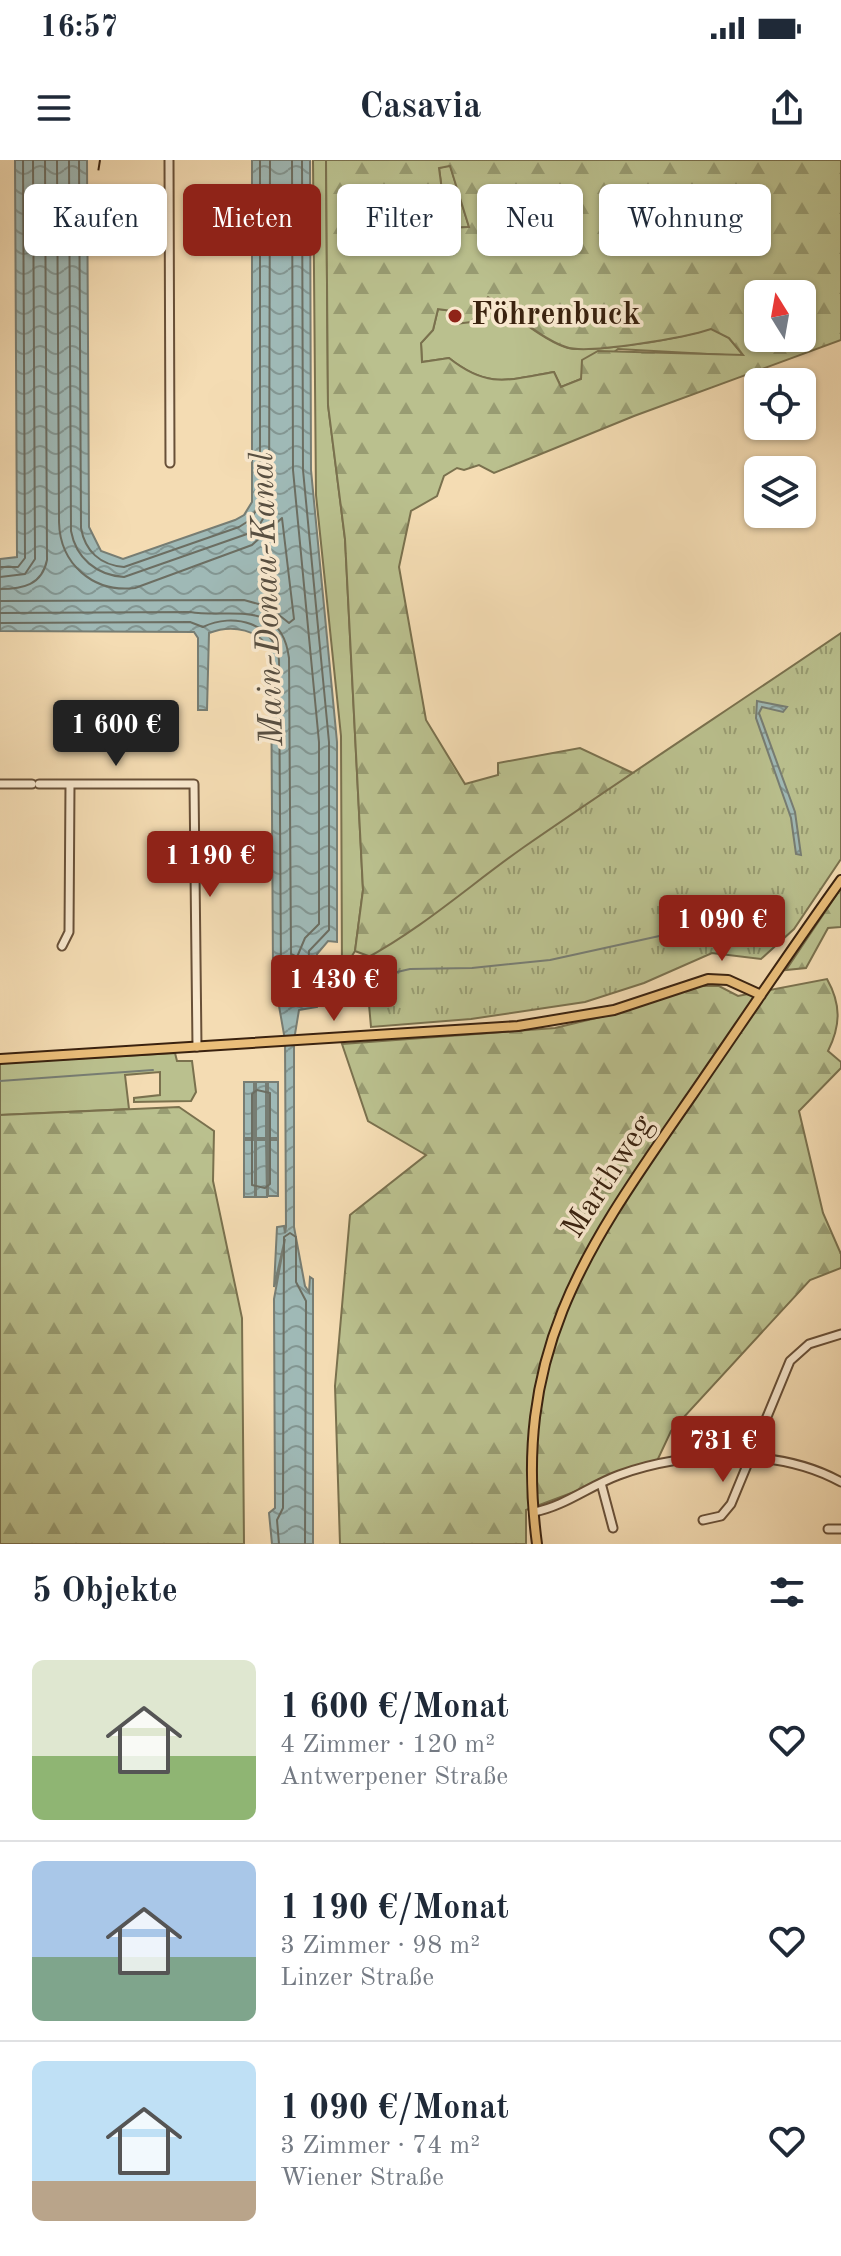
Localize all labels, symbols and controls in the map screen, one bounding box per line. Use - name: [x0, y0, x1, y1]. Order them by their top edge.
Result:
- text: 16:57: [40, 13, 118, 43]
- icon: menu: [32, 86, 76, 130]
- icon: share: [765, 86, 809, 130]
- text: Casavia: [359, 90, 482, 126]
- chip: Kaufen: [24, 184, 167, 256]
- chip: Mieten: [183, 184, 321, 256]
- chip: Filter: [337, 184, 461, 256]
- chip: Neu: [477, 184, 583, 256]
- chip: Wohnung: [599, 184, 771, 256]
- north arrow: [744, 280, 816, 352]
- map controls: [744, 280, 816, 528]
- place label: Föhrenbuck: [471, 300, 641, 332]
- marker: Föhrenbuck: [446, 307, 464, 325]
- button: locate: [744, 368, 816, 440]
- water label: Main-Donau-Kanal: [246, 451, 290, 748]
- button: layers: [744, 456, 816, 528]
- pin: 1 600 €: [42, 700, 190, 768]
- text: 1 600 €: [71, 713, 161, 739]
- pin: 1 190 €: [136, 831, 284, 899]
- text: 1 190 €: [165, 844, 255, 870]
- pin: 1 090 €: [648, 895, 796, 963]
- text: 1 090 €: [677, 908, 767, 934]
- pin: 1 430 €: [260, 955, 408, 1023]
- text: 1 430 €: [289, 968, 379, 994]
- street label: Marthweg: [558, 1110, 660, 1244]
- pin: 731 €: [667, 1416, 779, 1484]
- text: 731 €: [689, 1429, 757, 1455]
- icon: filters: [765, 1570, 809, 1614]
- text: 5 Objekte: [32, 1575, 178, 1609]
- text: 1 600 €/Monat: [280, 1691, 509, 1725]
- icon: home: [96, 1692, 192, 1788]
- icon: heart: [765, 1718, 809, 1762]
- text: 4 Zimmer · 120 m²: [280, 1732, 495, 1758]
- text: Antwerpener Straße: [280, 1764, 508, 1790]
- text: 1 190 €/Monat: [280, 1892, 509, 1926]
- icon: home: [96, 1893, 192, 1989]
- icon: heart: [765, 1919, 809, 1963]
- text: 3 Zimmer · 98 m²: [280, 1933, 480, 1959]
- text: Linzer Straße: [280, 1965, 434, 1991]
- text: 1 090 €/Monat: [280, 2092, 509, 2126]
- icon: home: [96, 2093, 192, 2189]
- icon: heart: [765, 2119, 809, 2163]
- text: 3 Zimmer · 74 m²: [280, 2133, 480, 2159]
- text: Wiener Straße: [280, 2165, 444, 2191]

